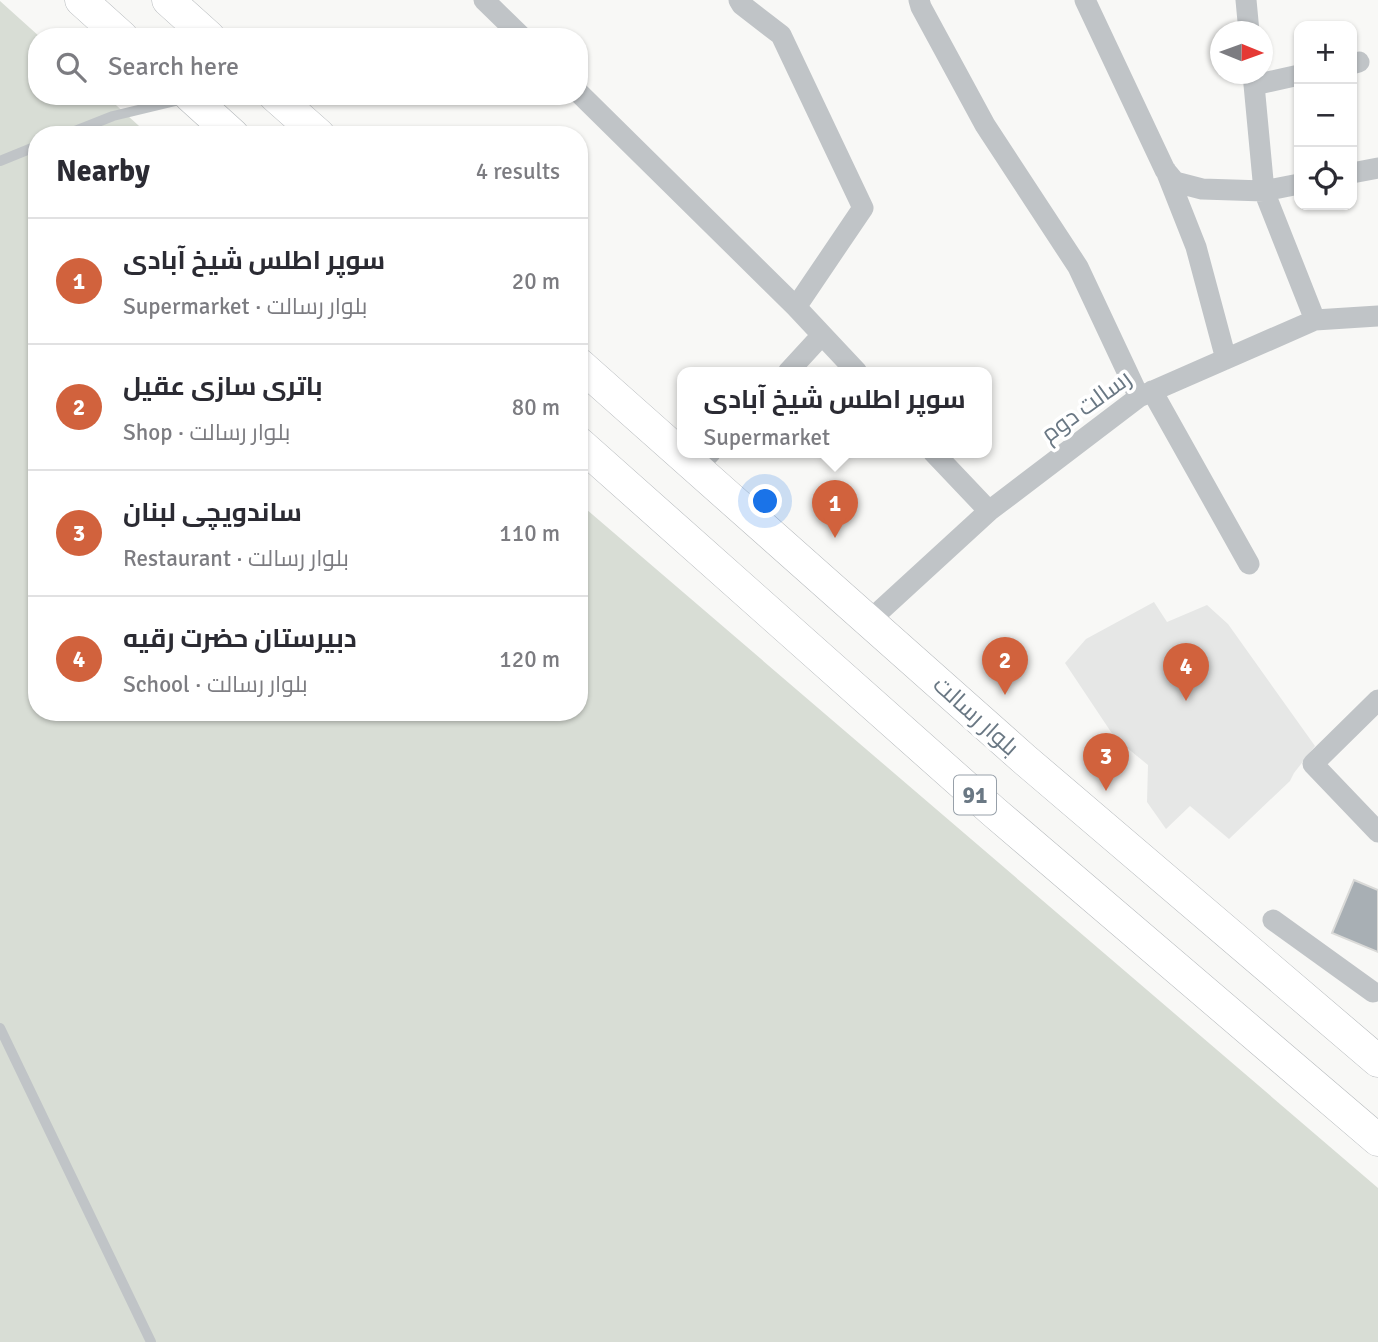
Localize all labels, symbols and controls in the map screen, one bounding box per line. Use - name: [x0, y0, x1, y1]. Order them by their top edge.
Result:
- north arrow: [1210, 21, 1273, 84]
- map controls: [1294, 21, 1357, 210]
- button: +: [1294, 21, 1357, 84]
- search box: [28, 28, 588, 105]
- icon: search: [52, 48, 90, 86]
- text: Search here: [108, 51, 239, 83]
- button: −: [1294, 84, 1357, 147]
- button: locate: [1294, 147, 1357, 210]
- text: Nearby: [56, 153, 150, 190]
- text: 4 results: [476, 157, 560, 186]
- text: سوپر اطلس شیخ آبادی: [123, 245, 385, 277]
- text: 1: [73, 267, 85, 296]
- text: 20 m: [512, 267, 560, 296]
- text: Supermarket · بلوار رسالت: [123, 292, 368, 321]
- street label: رسالت دوم: [1035, 363, 1138, 450]
- popup: [677, 367, 992, 458]
- text: باتری سازی عقیل: [123, 371, 323, 403]
- text: سوپر اطلس شیخ آبادی: [703, 384, 966, 416]
- text: 2: [73, 393, 85, 422]
- text: 80 m: [512, 393, 560, 422]
- text: Shop · بلوار رسالت: [123, 418, 290, 447]
- text: Supermarket: [703, 423, 830, 452]
- pin: 1: [812, 480, 858, 538]
- your location: [748, 484, 782, 518]
- text: ساندویچی لبنان: [123, 497, 302, 529]
- text: 3: [73, 519, 85, 548]
- text: 110 m: [499, 519, 560, 548]
- text: Restaurant · بلوار رسالت: [123, 544, 349, 573]
- text: دبیرستان حضرت رقیه: [123, 623, 357, 655]
- pin: 2: [982, 637, 1028, 695]
- pin: 4: [1163, 643, 1209, 701]
- text: 4: [73, 645, 85, 674]
- text: 120 m: [499, 645, 560, 674]
- text: School · بلوار رسالت: [123, 670, 308, 699]
- street label: بلوار رسالت: [927, 670, 1025, 762]
- pin: 3: [1083, 733, 1129, 791]
- road number: 91: [954, 776, 996, 814]

